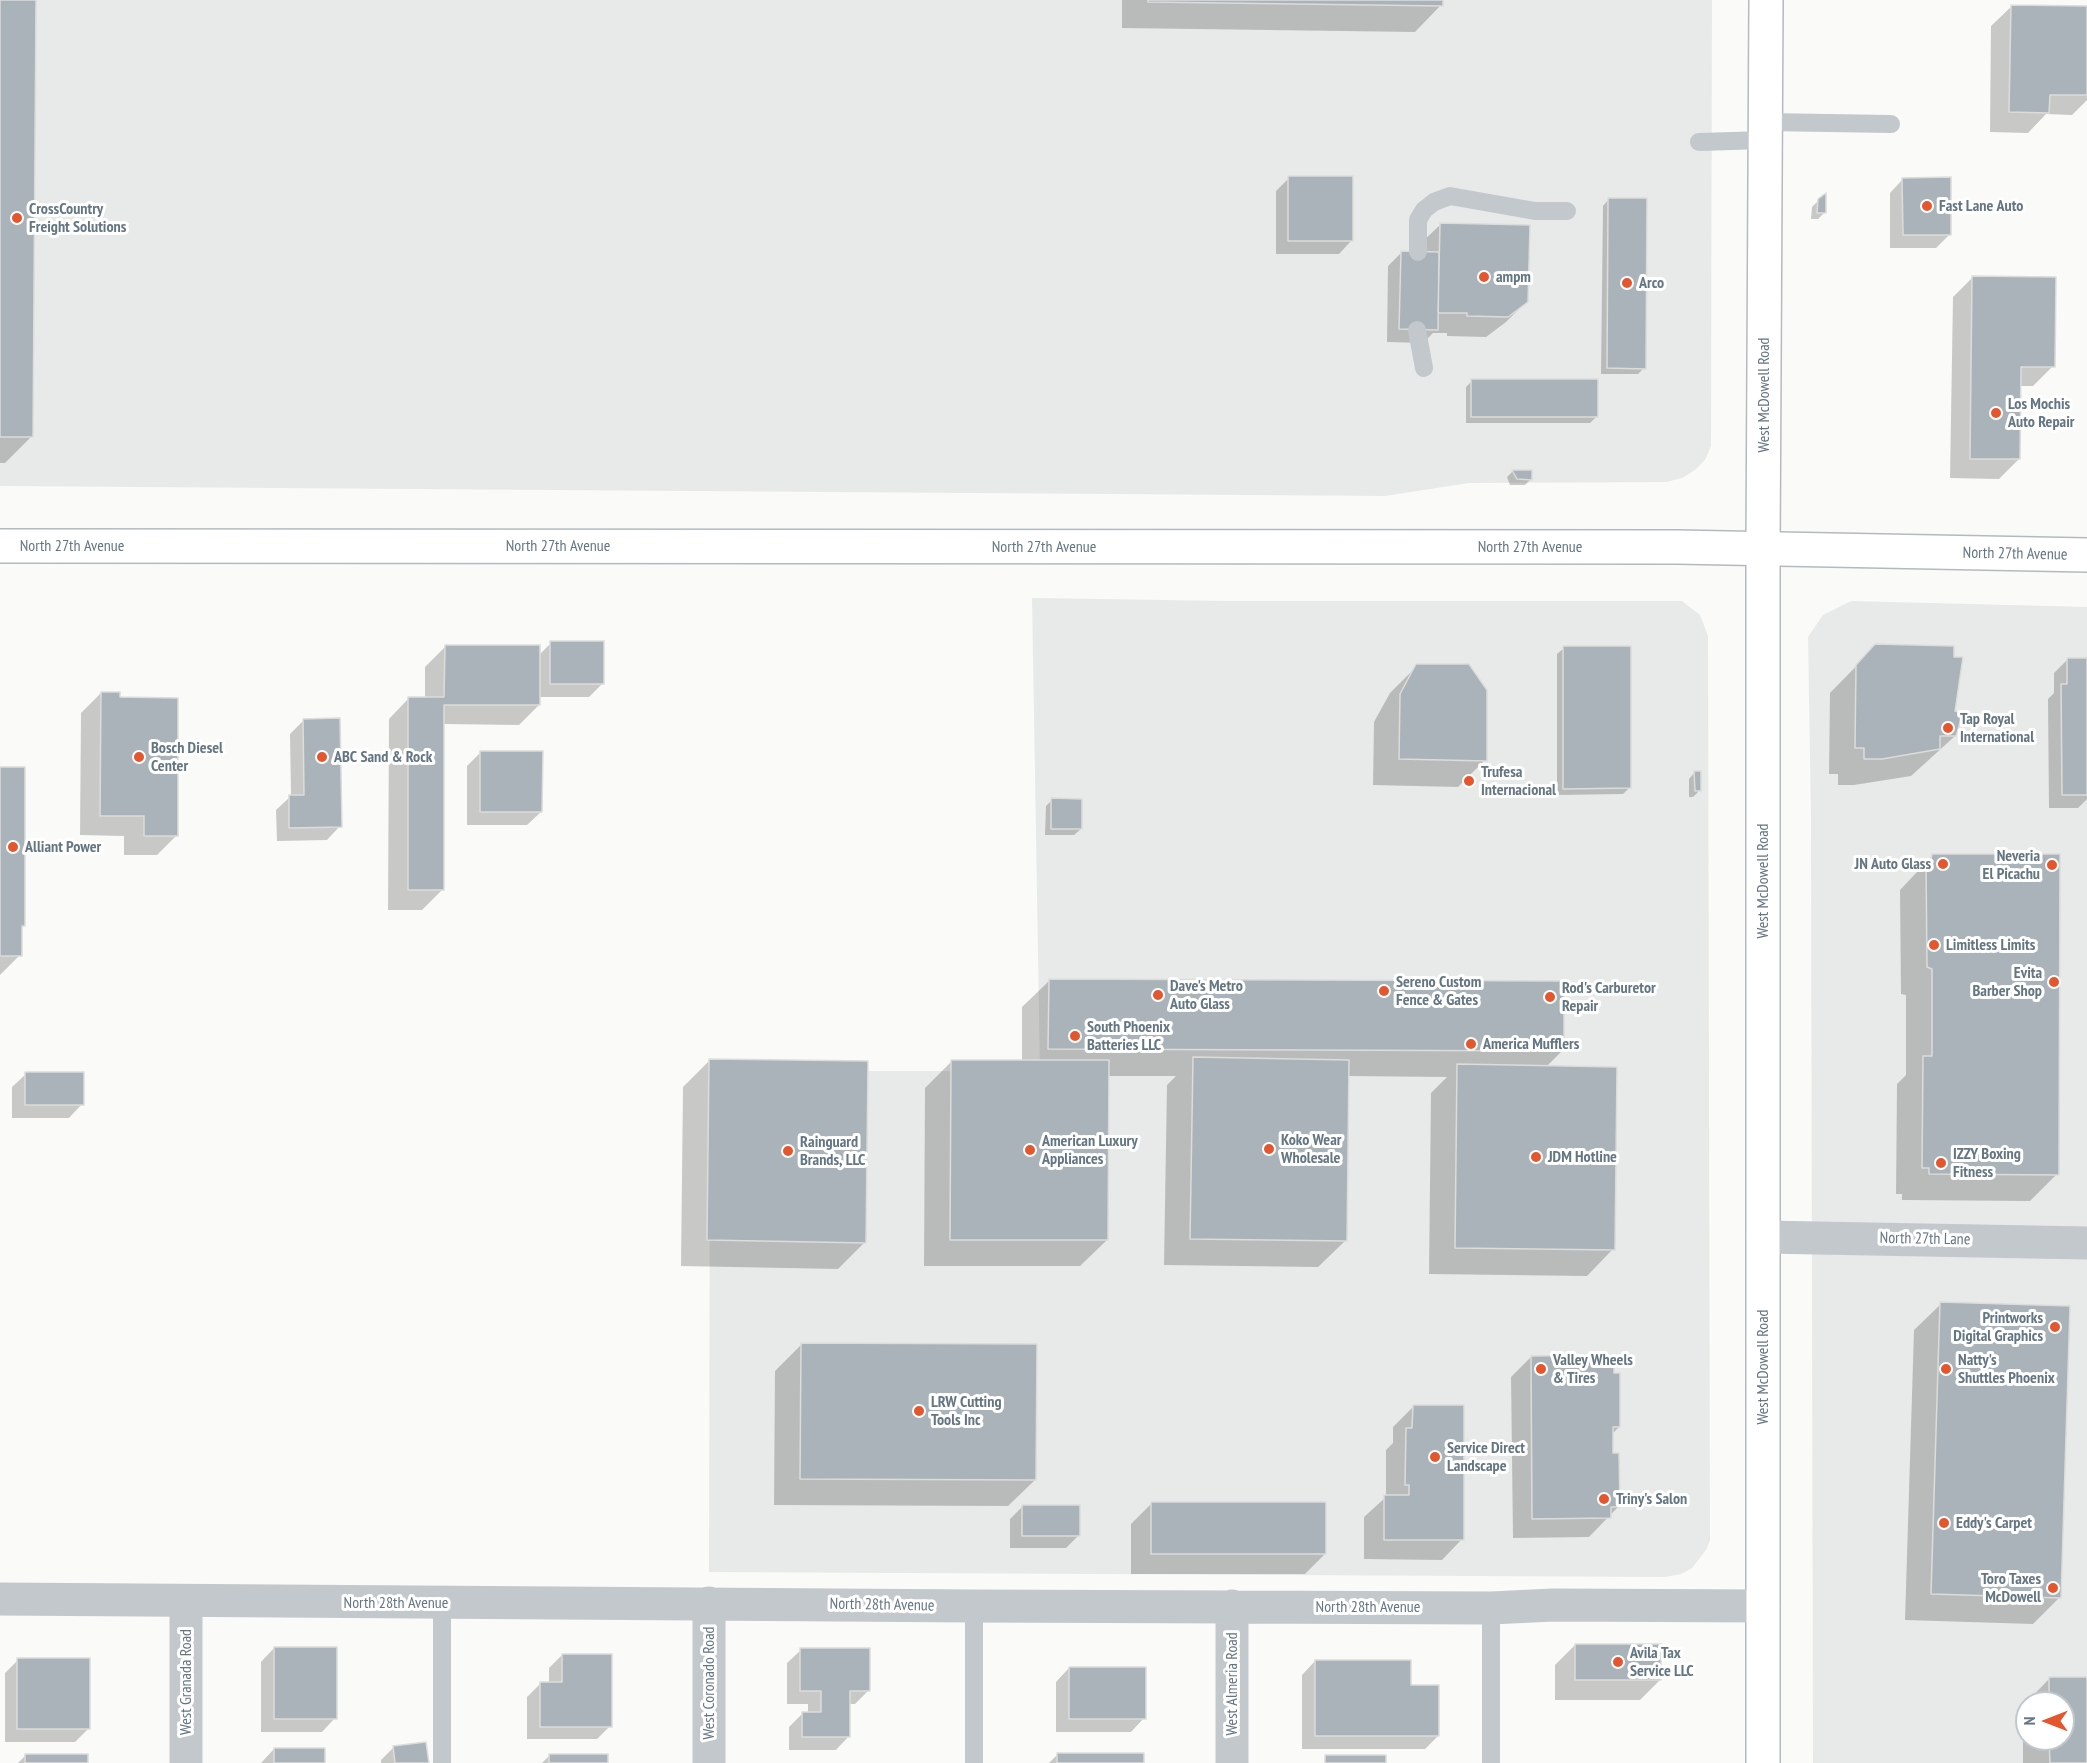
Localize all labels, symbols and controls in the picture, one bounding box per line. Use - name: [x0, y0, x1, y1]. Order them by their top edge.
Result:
- place label: Fast Lane Auto: [1939, 196, 2023, 216]
- place label: CrossCountry Freight Solutions: [29, 199, 126, 237]
- marker: Fast Lane Auto: [1920, 199, 1934, 213]
- marker: CrossCountry Freight Solutions: [10, 211, 24, 225]
- place label: ampm: [1496, 267, 1531, 287]
- marker: ampm: [1477, 270, 1491, 284]
- place label: Arco: [1639, 273, 1664, 293]
- marker: Arco: [1620, 276, 1634, 290]
- street label: West McDowell Road: [1754, 337, 1774, 453]
- place label: Los Mochis Auto Repair: [2008, 394, 2075, 432]
- marker: Los Mochis Auto Repair: [1989, 406, 2003, 420]
- street label: North 27th Avenue: [20, 536, 124, 556]
- street label: North 27th Avenue: [506, 536, 610, 556]
- street label: North 27th Avenue: [992, 537, 1096, 557]
- street label: North 27th Avenue: [1478, 537, 1582, 557]
- street label: North 27th Avenue: [1962, 543, 2068, 565]
- place label: Tap Royal International: [1960, 709, 2034, 747]
- marker: Tap Royal International: [1941, 721, 1955, 735]
- place label: Bosch Diesel Center: [151, 738, 223, 776]
- place label: ABC Sand & Rock: [334, 747, 432, 767]
- marker: Bosch Diesel Center: [132, 750, 146, 764]
- marker: ABC Sand & Rock: [315, 750, 329, 764]
- place label: Trufesa Internacional: [1481, 762, 1556, 800]
- marker: Trufesa Internacional: [1462, 774, 1476, 788]
- street label: West McDowell Road: [1753, 823, 1773, 939]
- place label: Alliant Power: [25, 837, 101, 857]
- marker: Alliant Power: [6, 840, 20, 854]
- place label: Neveria El Picachu: [1983, 846, 2040, 884]
- place label: JN Auto Glass: [1855, 854, 1931, 874]
- marker: JN Auto Glass: [1936, 857, 1950, 871]
- marker: Neveria El Picachu: [2045, 858, 2059, 872]
- place label: Limitless Limits: [1946, 935, 2035, 955]
- marker: Limitless Limits: [1927, 938, 1941, 952]
- place label: Evita Barber Shop: [1972, 963, 2042, 1001]
- place label: Sereno Custom Fence & Gates: [1396, 972, 1481, 1010]
- marker: Evita Barber Shop: [2047, 975, 2061, 989]
- place label: Dave's Metro Auto Glass: [1170, 976, 1243, 1014]
- place label: Rod's Carburetor Repair: [1562, 978, 1656, 1016]
- marker: Sereno Custom Fence & Gates: [1377, 984, 1391, 998]
- marker: Dave's Metro Auto Glass: [1151, 988, 1165, 1002]
- marker: Rod's Carburetor Repair: [1543, 990, 1557, 1004]
- place label: South Phoenix Batteries LLC: [1087, 1017, 1170, 1055]
- marker: South Phoenix Batteries LLC: [1068, 1029, 1082, 1043]
- place label: America Mufflers: [1483, 1034, 1579, 1054]
- marker: America Mufflers: [1464, 1037, 1478, 1051]
- place label: Koko Wear Wholesale: [1281, 1130, 1342, 1168]
- place label: American Luxury Appliances: [1042, 1131, 1138, 1169]
- place label: Rainguard Brands, LLC: [800, 1132, 865, 1170]
- marker: Koko Wear Wholesale: [1262, 1142, 1276, 1156]
- marker: American Luxury Appliances: [1023, 1143, 1037, 1157]
- marker: Rainguard Brands, LLC: [781, 1144, 795, 1158]
- place label: IZZY Boxing Fitness: [1953, 1144, 2021, 1182]
- place label: JDM Hotline: [1548, 1147, 1617, 1167]
- marker: JDM Hotline: [1529, 1150, 1543, 1164]
- marker: IZZY Boxing Fitness: [1934, 1156, 1948, 1170]
- street label: North 27th Lane: [1880, 1229, 1970, 1249]
- place label: Printworks Digital Graphics: [1953, 1308, 2043, 1346]
- street label: West McDowell Road: [1753, 1309, 1773, 1425]
- marker: Printworks Digital Graphics: [2048, 1320, 2062, 1334]
- place label: Valley Wheels & Tires: [1553, 1350, 1633, 1388]
- place label: Natty's Shuttles Phoenix: [1958, 1350, 2055, 1388]
- marker: Valley Wheels & Tires: [1534, 1362, 1548, 1376]
- marker: Natty's Shuttles Phoenix: [1939, 1362, 1953, 1376]
- place label: LRW Cutting Tools Inc: [931, 1392, 1001, 1430]
- marker: LRW Cutting Tools Inc: [912, 1404, 926, 1418]
- place label: Service Direct Landscape: [1447, 1438, 1525, 1476]
- marker: Service Direct Landscape: [1428, 1450, 1442, 1464]
- place label: Triny's Salon: [1616, 1489, 1687, 1509]
- marker: Triny's Salon: [1597, 1492, 1611, 1506]
- place label: Eddy's Carpet: [1956, 1513, 2032, 1533]
- marker: Eddy's Carpet: [1937, 1516, 1951, 1530]
- place label: Toro Taxes McDowell: [1981, 1569, 2041, 1607]
- marker: Toro Taxes McDowell: [2046, 1581, 2060, 1595]
- street label: North 28th Avenue: [344, 1593, 448, 1613]
- street label: North 28th Avenue: [829, 1594, 935, 1616]
- street label: North 28th Avenue: [1316, 1597, 1420, 1617]
- street label: West Coronado Road: [699, 1626, 719, 1740]
- street label: West Granada Road: [176, 1629, 196, 1735]
- street label: West Almeria Road: [1222, 1632, 1242, 1736]
- place label: Avila Tax Service LLC: [1630, 1643, 1694, 1681]
- marker: Avila Tax Service LLC: [1611, 1655, 1625, 1669]
- north arrow: [2015, 1691, 2075, 1751]
- text: N: [2019, 1717, 2039, 1725]

